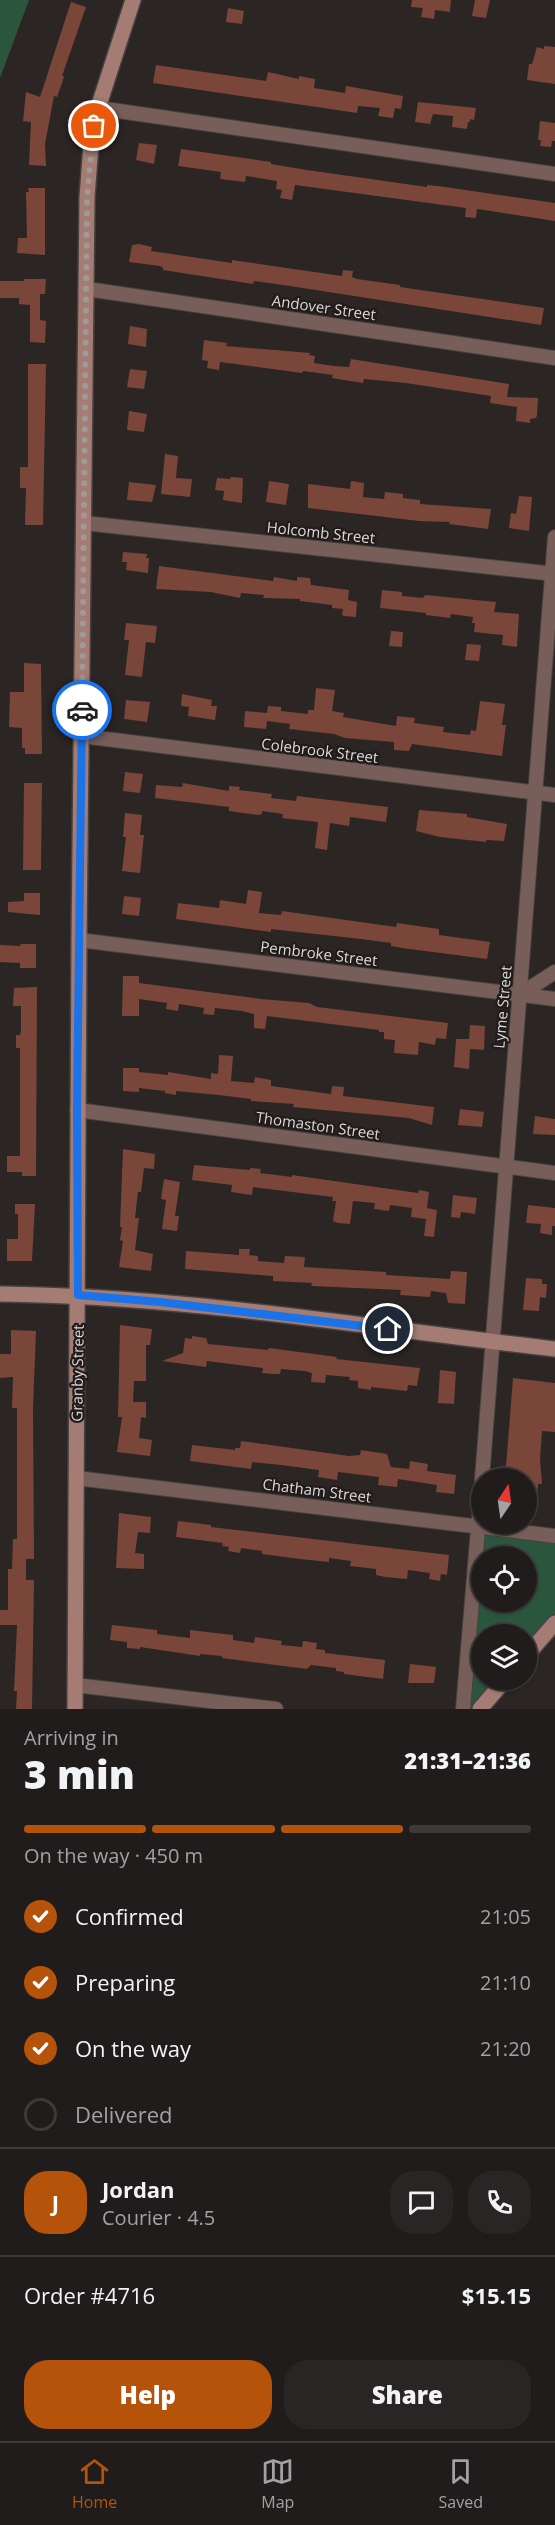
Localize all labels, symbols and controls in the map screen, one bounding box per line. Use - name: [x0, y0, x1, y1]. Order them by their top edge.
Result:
- pin: [68, 100, 119, 151]
- icon: bag: [77, 109, 110, 142]
- street label: Andover Street: [271, 290, 377, 324]
- street label: Holcomb Street: [266, 516, 376, 548]
- courier: [52, 680, 112, 740]
- icon: car: [66, 694, 99, 727]
- street label: Colebrook Street: [260, 733, 380, 767]
- street label: Pembroke Street: [259, 936, 379, 970]
- street label: Lyme Street: [488, 965, 516, 1049]
- street label: Thomaston Street: [255, 1106, 381, 1144]
- pin: [362, 1303, 413, 1354]
- icon: home: [371, 1312, 404, 1345]
- street label: Granby Street: [66, 1324, 88, 1422]
- north arrow: [471, 1468, 537, 1534]
- map controls: [471, 1468, 537, 1690]
- street label: Chatham Street: [261, 1473, 373, 1507]
- button: locate: [471, 1546, 537, 1612]
- button: layers: [471, 1624, 537, 1690]
- text: Arriving in: [24, 1724, 119, 1751]
- text: 21:31–21:36: [404, 1745, 531, 1775]
- text: 3 min: [24, 1747, 135, 1800]
- text: On the way · 450 m: [24, 1842, 203, 1869]
- icon: check: [24, 1900, 57, 1933]
- text: Confirmed: [75, 1901, 184, 1931]
- text: 21:05: [480, 1903, 531, 1930]
- icon: check: [24, 1966, 57, 1999]
- text: Preparing: [75, 1967, 175, 1997]
- text: 21:10: [480, 1969, 531, 1996]
- icon: check: [24, 2032, 57, 2065]
- text: On the way: [75, 2033, 191, 2063]
- text: 21:20: [480, 2035, 531, 2062]
- text: Delivered: [75, 2099, 173, 2129]
- button: chat: [390, 2171, 453, 2234]
- button: phone: [468, 2171, 531, 2234]
- text: Jordan: [102, 2174, 175, 2204]
- text: J: [52, 2187, 59, 2217]
- text: Courier · 4.5: [102, 2204, 215, 2231]
- text: Order #4716: [24, 2280, 155, 2310]
- text: $15.15: [462, 2280, 531, 2310]
- button: Help: [24, 2360, 272, 2429]
- button: Share: [284, 2360, 531, 2429]
- tab: Home: [72, 2455, 117, 2513]
- tab: Map: [261, 2455, 294, 2513]
- tab: Saved: [438, 2455, 483, 2513]

